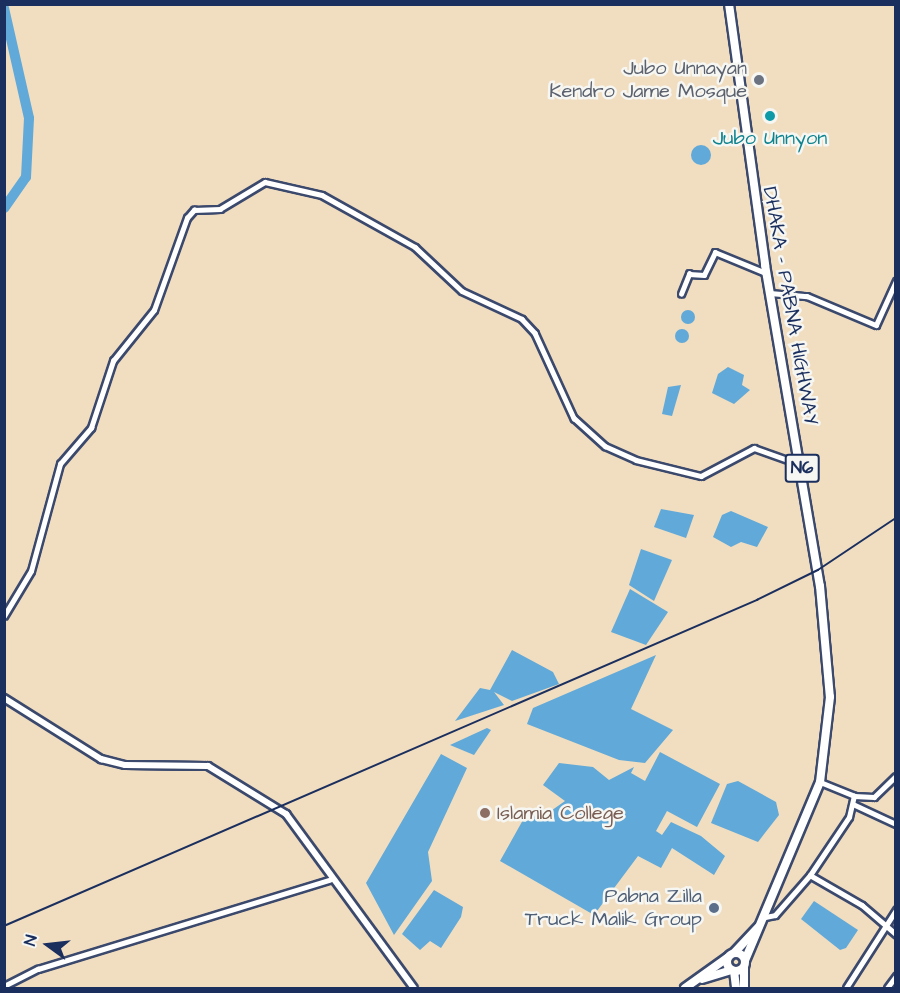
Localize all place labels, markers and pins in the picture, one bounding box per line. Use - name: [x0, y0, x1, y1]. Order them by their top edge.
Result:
- place label: Jubo Unnayan Kendro Jame Mosque: [549, 56, 747, 103]
- marker: Jubo Unnayan Kendro Jame Mosque: [752, 73, 766, 87]
- marker: Jubo Unnyon: [763, 109, 777, 123]
- place label: Jubo Unnyon: [713, 126, 827, 150]
- place label: Islamia College: [497, 801, 624, 825]
- marker: Islamia College: [478, 806, 492, 820]
- place label: Pabna Zilla Truck Malik Group: [525, 885, 702, 932]
- marker: Pabna Zilla Truck Malik Group: [707, 901, 721, 915]

